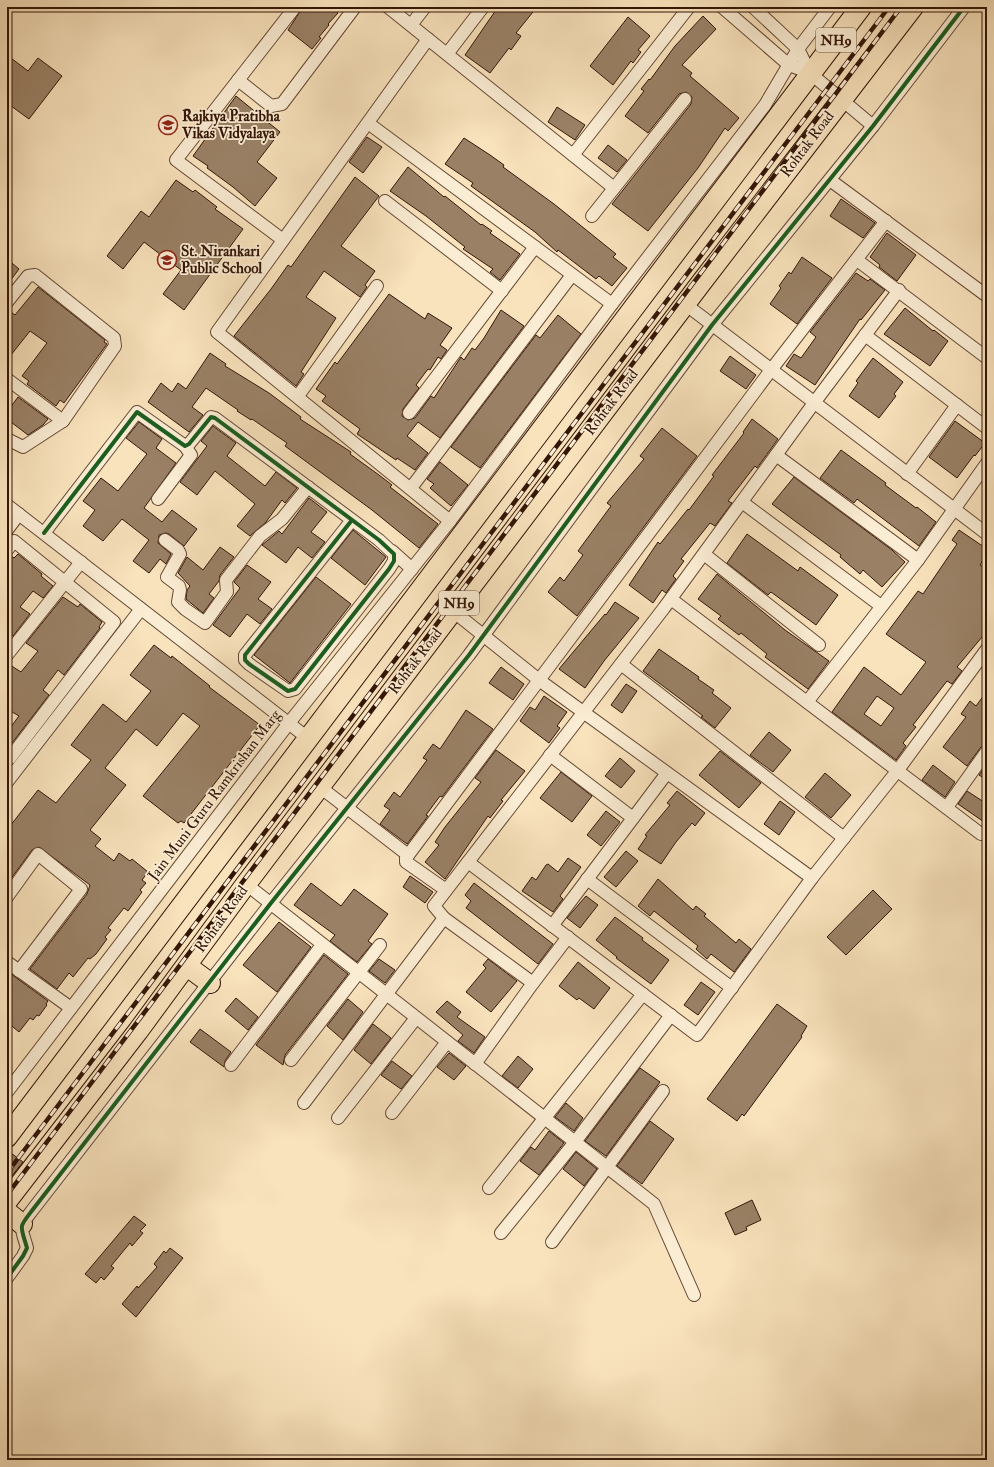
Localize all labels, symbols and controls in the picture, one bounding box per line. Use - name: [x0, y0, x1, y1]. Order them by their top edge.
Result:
- road number: NH9: [816, 28, 856, 52]
- place label: Rajkiya Pratibha Vikas Vidyalaya: [181, 107, 281, 144]
- street label: Rohtak Road: [776, 107, 839, 181]
- school or university icon: Rajkiya Pratibha Vikas Vidyalaya: [157, 114, 179, 136]
- place label: St. Nirankari Public School: [181, 242, 262, 278]
- school or university icon: St. Nirankari Public School: [156, 249, 178, 271]
- street label: Rohtak Road: [580, 365, 643, 439]
- road number: NH9: [439, 591, 479, 615]
- street label: Rohtak Road: [384, 624, 447, 698]
- street label: Jain Muni Guru Ramkrishan Marg: [143, 705, 286, 886]
- street label: Rohtak Road: [191, 882, 252, 957]

